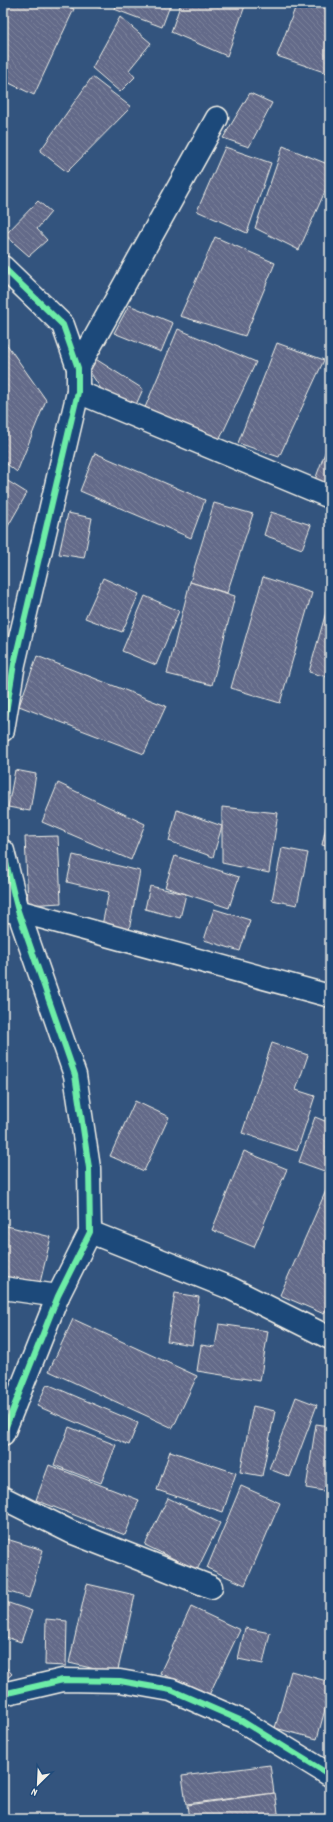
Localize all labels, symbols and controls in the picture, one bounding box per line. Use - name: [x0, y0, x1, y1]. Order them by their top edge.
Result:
- north arrow: [18, 1764, 58, 1804]
- text: N: [28, 1783, 40, 1800]

